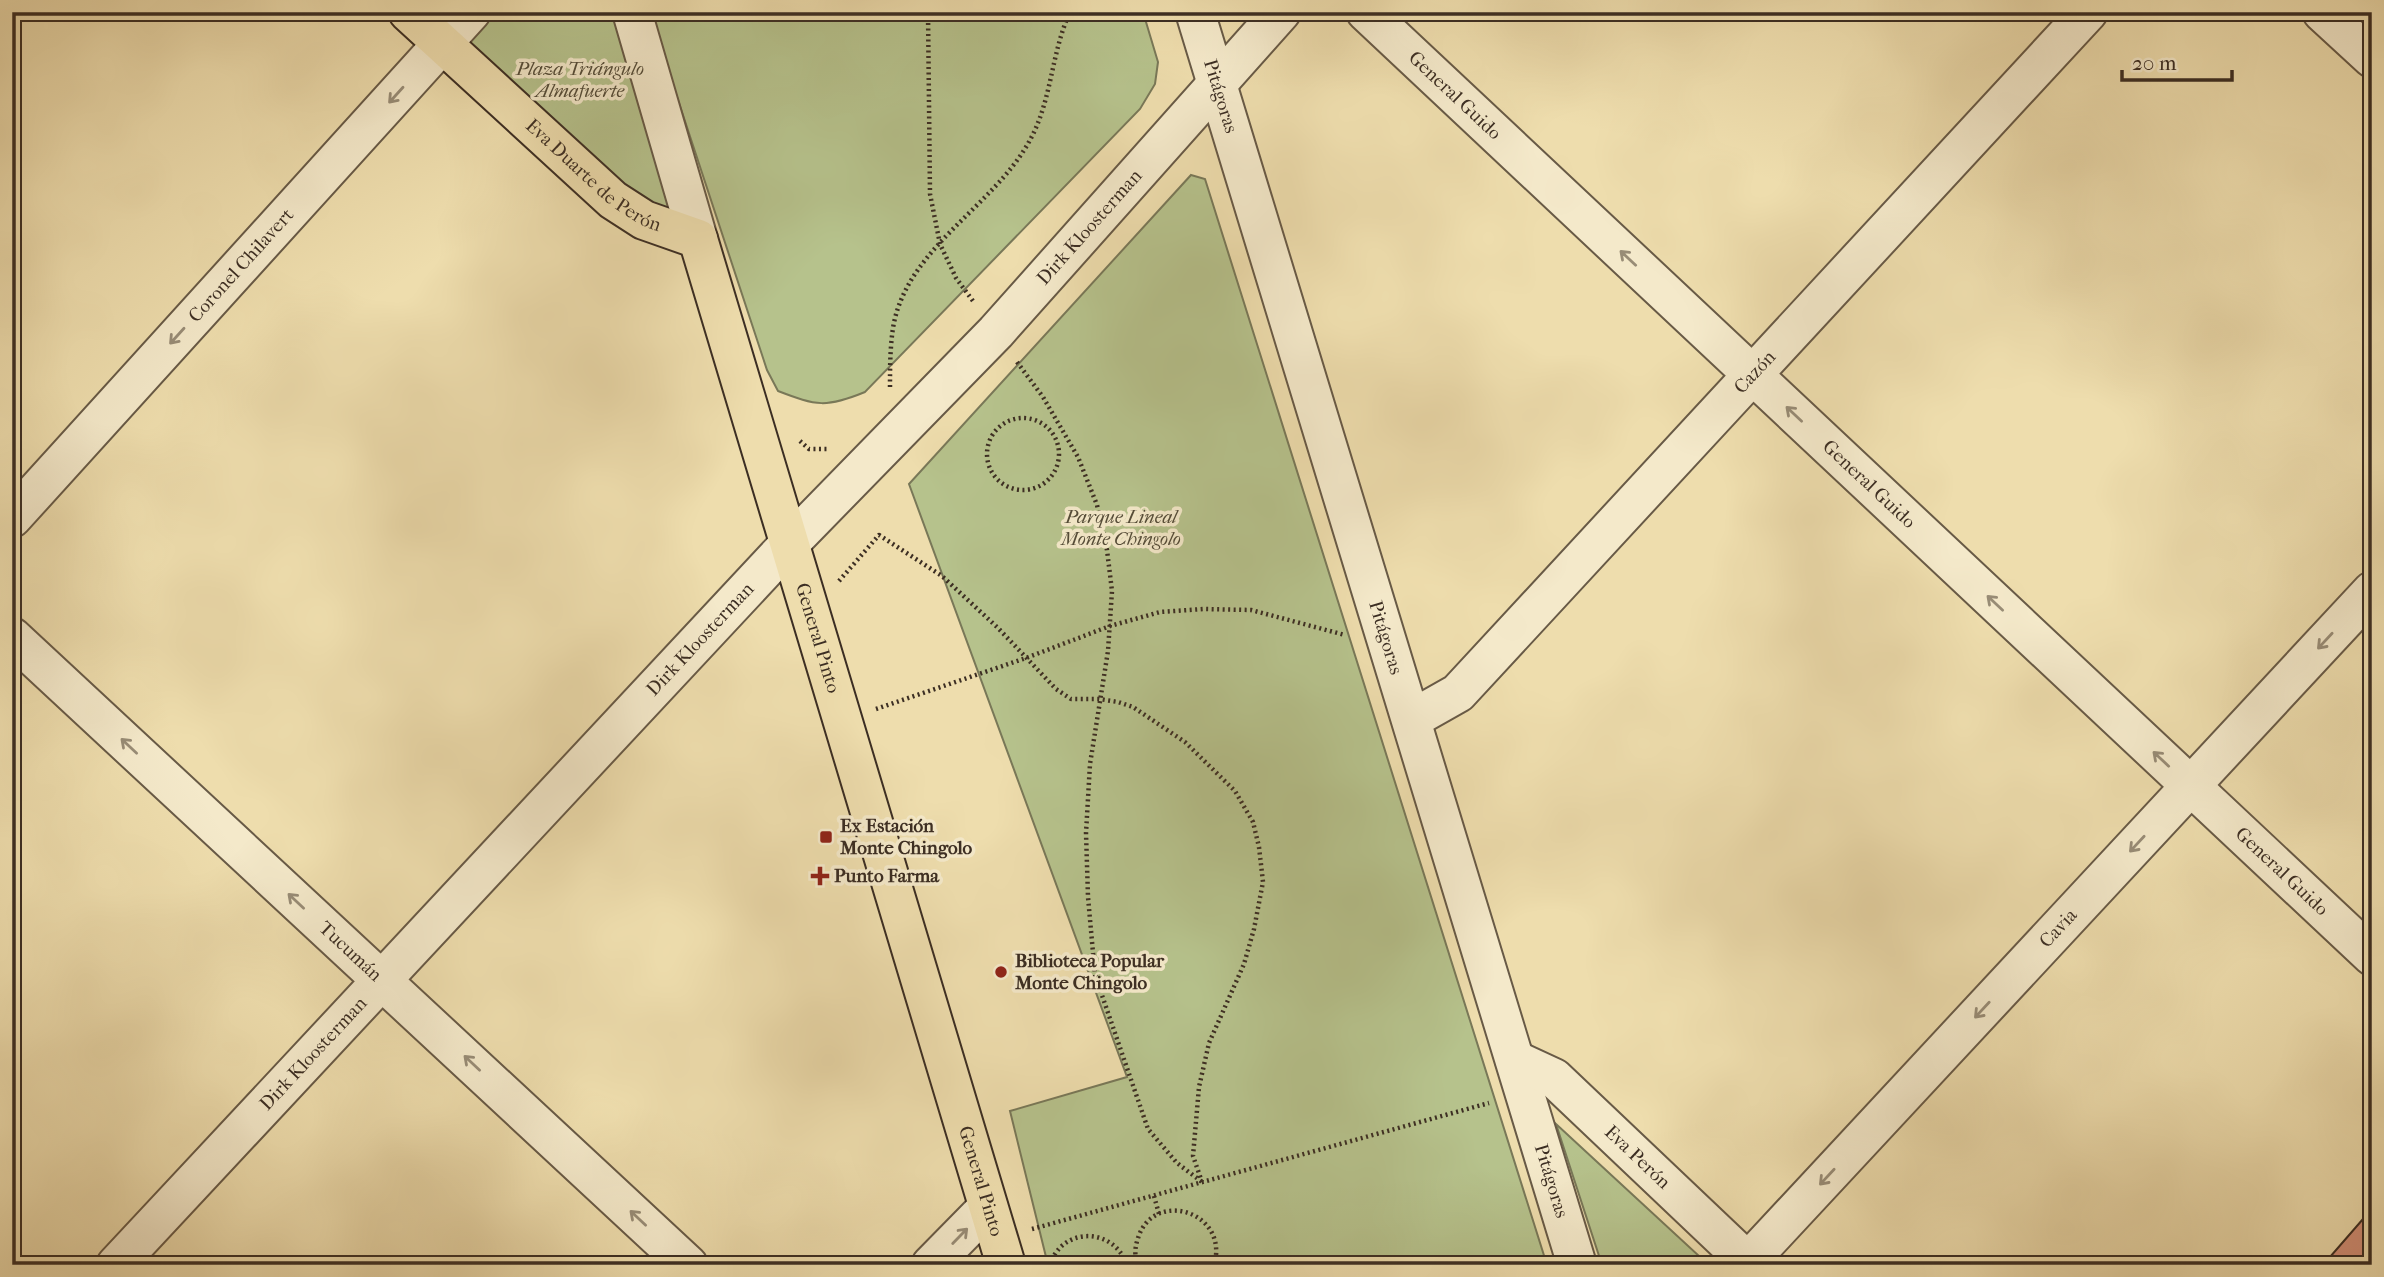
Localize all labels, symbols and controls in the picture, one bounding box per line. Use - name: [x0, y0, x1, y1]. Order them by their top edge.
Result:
- scale bar: [2122, 38, 2232, 82]
- street label: General Guido: [1404, 47, 1506, 145]
- text: 20 m: [2132, 51, 2177, 75]
- street label: Pitágoras: [1199, 57, 1242, 136]
- park label: Plaza Triángulo Almafuerte: [515, 58, 644, 102]
- one-way arrow: [388, 86, 404, 104]
- street label: Eva Duarte de Perón: [521, 114, 664, 236]
- street label: Dirk Kloosterman: [1032, 165, 1147, 289]
- street label: Coronel Chilavert: [184, 204, 298, 327]
- one-way arrow: [1619, 250, 1637, 266]
- one-way arrow: [169, 327, 185, 345]
- street label: Cazón: [1730, 346, 1780, 398]
- one-way arrow: [1786, 405, 1803, 422]
- street label: General Guido: [1818, 435, 1920, 533]
- park label: Parque Lineal Monte Chingolo: [1059, 506, 1181, 550]
- street label: Dirk Kloosterman: [642, 578, 758, 701]
- street label: General Pinto: [791, 580, 845, 696]
- one-way arrow: [1987, 595, 2004, 612]
- street label: Pitágoras: [1364, 598, 1407, 677]
- one-way arrow: [2317, 632, 2334, 649]
- one-way arrow: [121, 737, 138, 754]
- one-way arrow: [2153, 751, 2170, 768]
- place label: Ex Estación Monte Chingolo: [839, 815, 973, 859]
- street label: General Guido: [2231, 823, 2333, 920]
- marker: Ex Estación Monte Chingolo: [818, 829, 834, 845]
- one-way arrow: [2129, 835, 2145, 853]
- place label: Punto Farma: [834, 865, 940, 887]
- marker: Punto Farma: [812, 868, 828, 884]
- one-way arrow: [288, 892, 305, 909]
- street label: Cavia: [2035, 904, 2082, 952]
- street label: Tucumán: [314, 917, 386, 986]
- place label: Biblioteca Popular Monte Chingolo: [1014, 950, 1165, 994]
- marker: Biblioteca Popular Monte Chingolo: [993, 964, 1009, 980]
- street label: Dirk Kloosterman: [255, 992, 371, 1115]
- one-way arrow: [1974, 1001, 1990, 1019]
- one-way arrow: [463, 1055, 480, 1072]
- street label: Eva Perón: [1600, 1121, 1675, 1194]
- street label: General Pinto: [954, 1123, 1008, 1239]
- street label: Pitágoras: [1530, 1141, 1573, 1220]
- one-way arrow: [1819, 1168, 1835, 1186]
- one-way arrow: [630, 1210, 647, 1227]
- one-way arrow: [951, 1228, 968, 1245]

